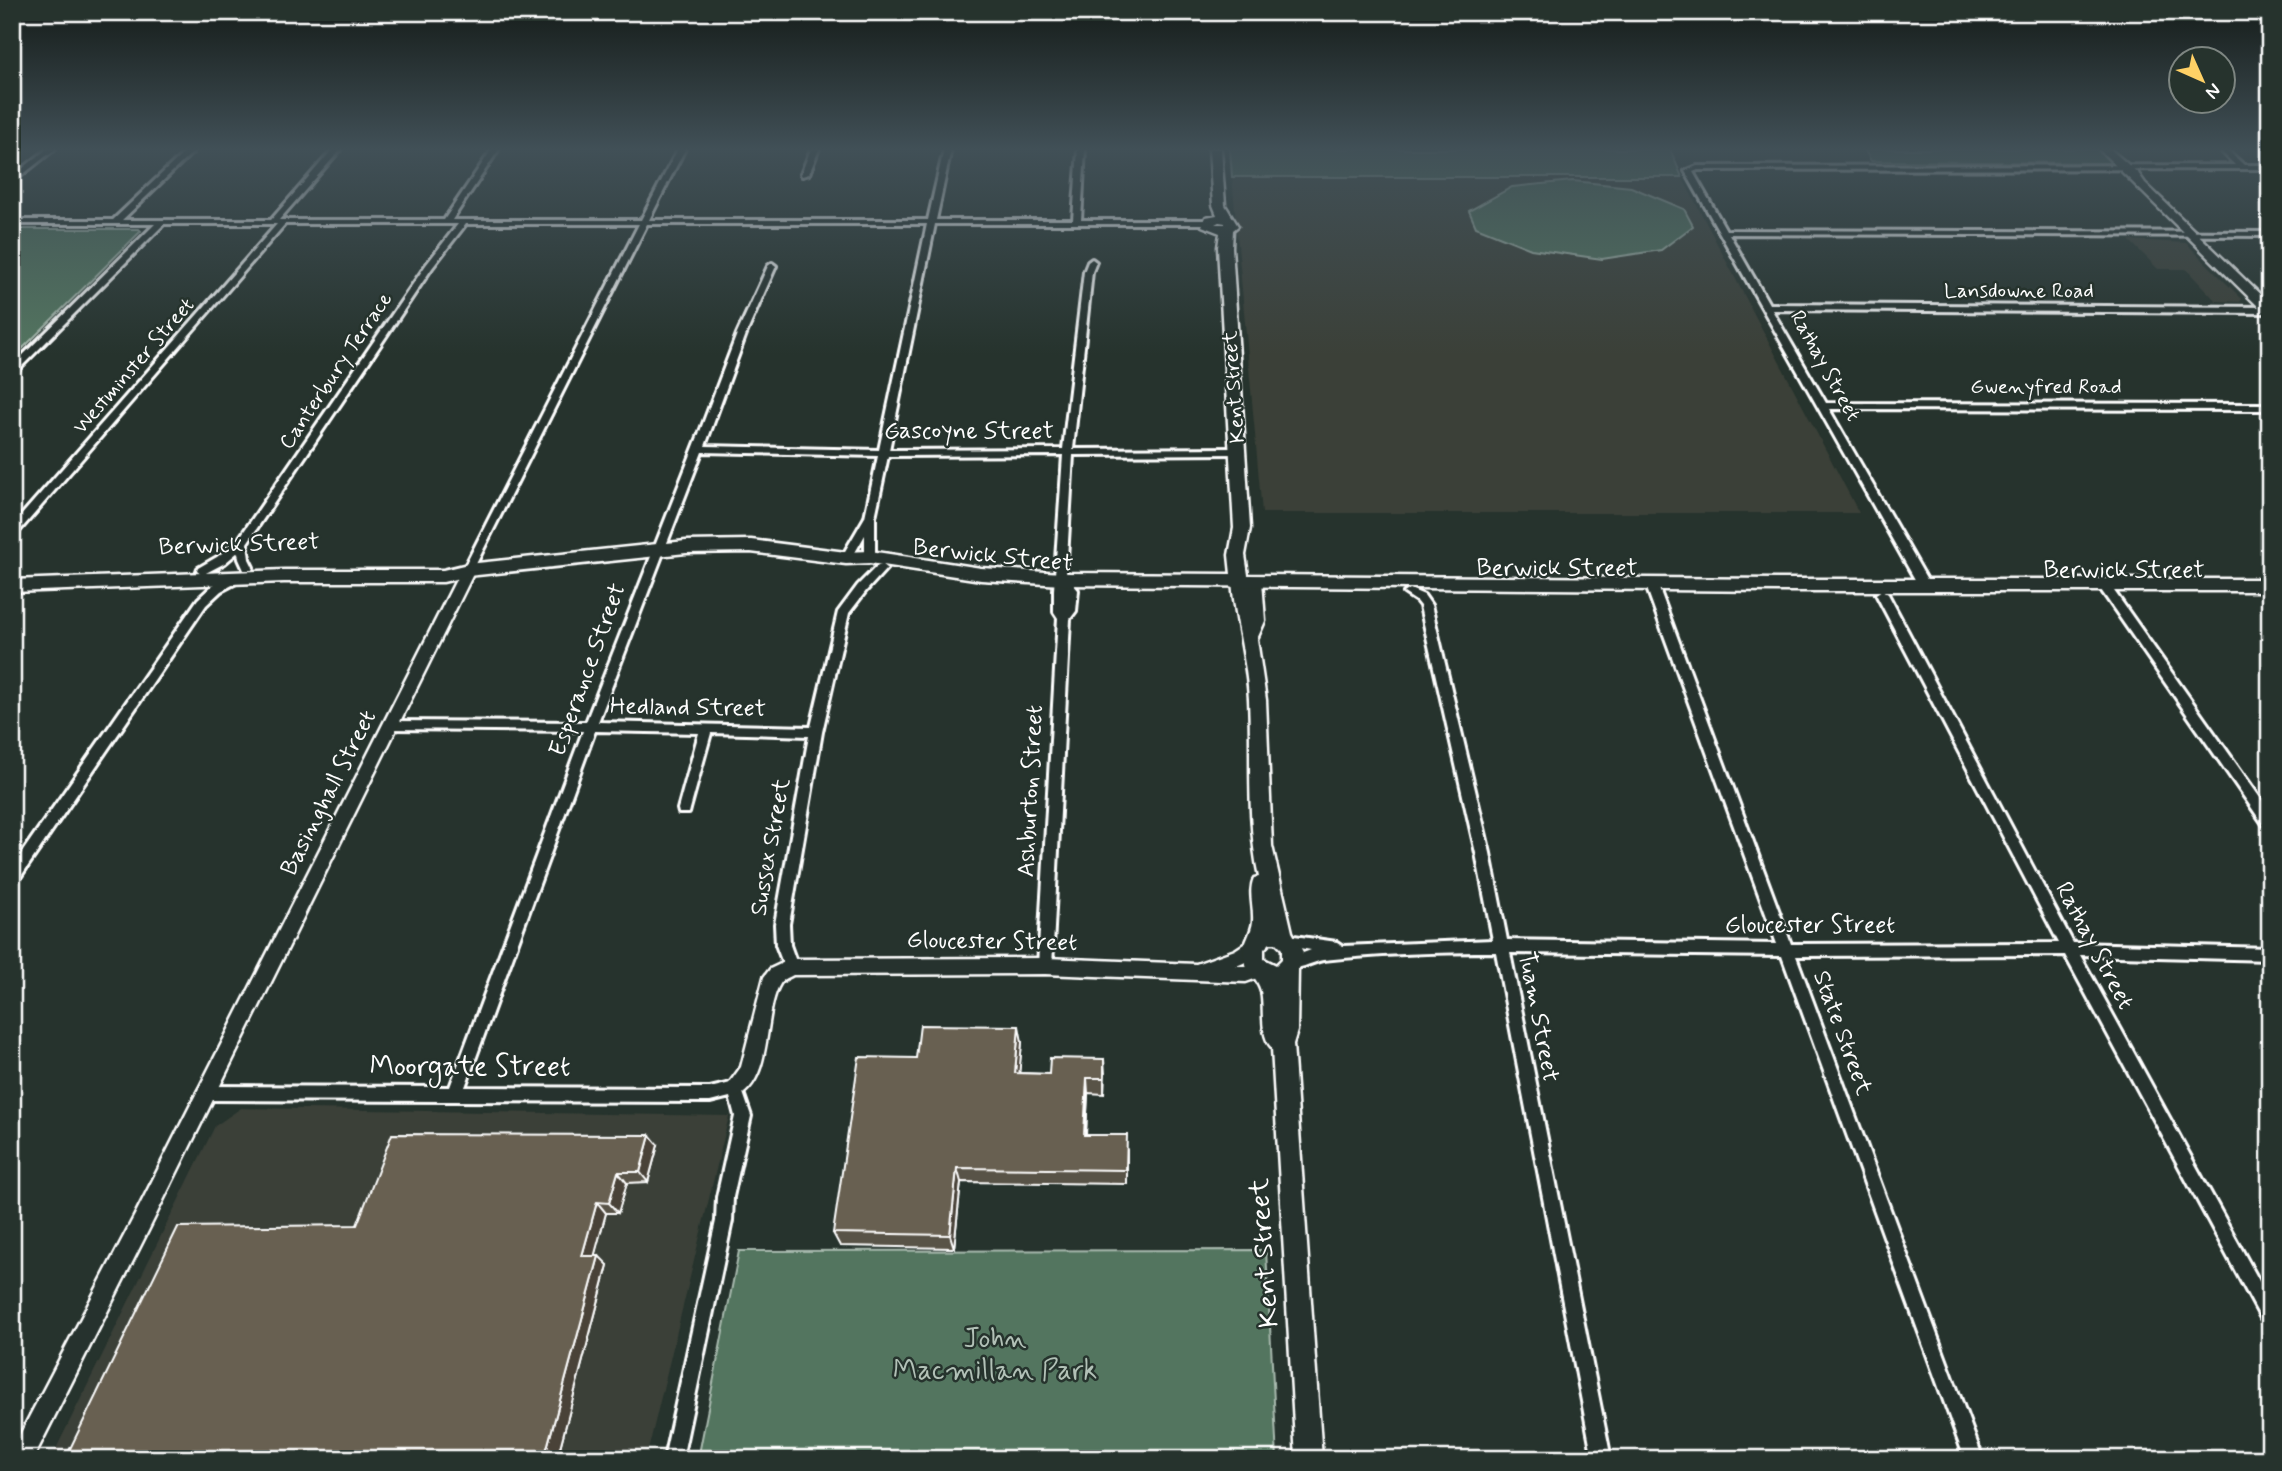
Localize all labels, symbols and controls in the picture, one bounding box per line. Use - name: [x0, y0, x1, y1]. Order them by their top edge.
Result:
- north arrow: [2166, 46, 2236, 116]
- text: N: [2200, 78, 2226, 104]
- street label: Lansdowne Road: [1944, 277, 2094, 305]
- street label: Canterbury Terrace: [273, 287, 399, 455]
- street label: Westminster Street: [67, 292, 201, 440]
- street label: Rathay Street: [1783, 306, 1867, 427]
- street label: Kent Street: [1216, 329, 1252, 444]
- street label: Gwenyfred Road: [1970, 373, 2122, 401]
- street label: Gascoyne Street: [884, 416, 1054, 447]
- street label: Berwick Street: [158, 527, 320, 563]
- street label: Berwick Street: [911, 532, 1075, 580]
- street label: Berwick Street: [1476, 553, 1638, 584]
- street label: Berwick Street: [2043, 555, 2205, 586]
- street label: Esperance Street: [542, 579, 634, 761]
- street label: Hedland Street: [610, 691, 766, 725]
- street label: Ashburton Street: [1011, 704, 1051, 878]
- street label: Basinghall Street: [274, 705, 384, 881]
- street label: Sussex Street: [744, 776, 798, 918]
- street label: Rathay Street: [2047, 877, 2141, 1015]
- street label: Gloucester Street: [1725, 910, 1895, 941]
- street label: Gloucester Street: [906, 925, 1078, 959]
- street label: Tuam Street: [1510, 949, 1566, 1085]
- street label: State Street: [1805, 966, 1879, 1100]
- street label: Moorgate Street: [370, 1049, 570, 1088]
- street label: Kent Street: [1241, 1176, 1289, 1329]
- park label: John Macmillan Park: [893, 1321, 1097, 1390]

